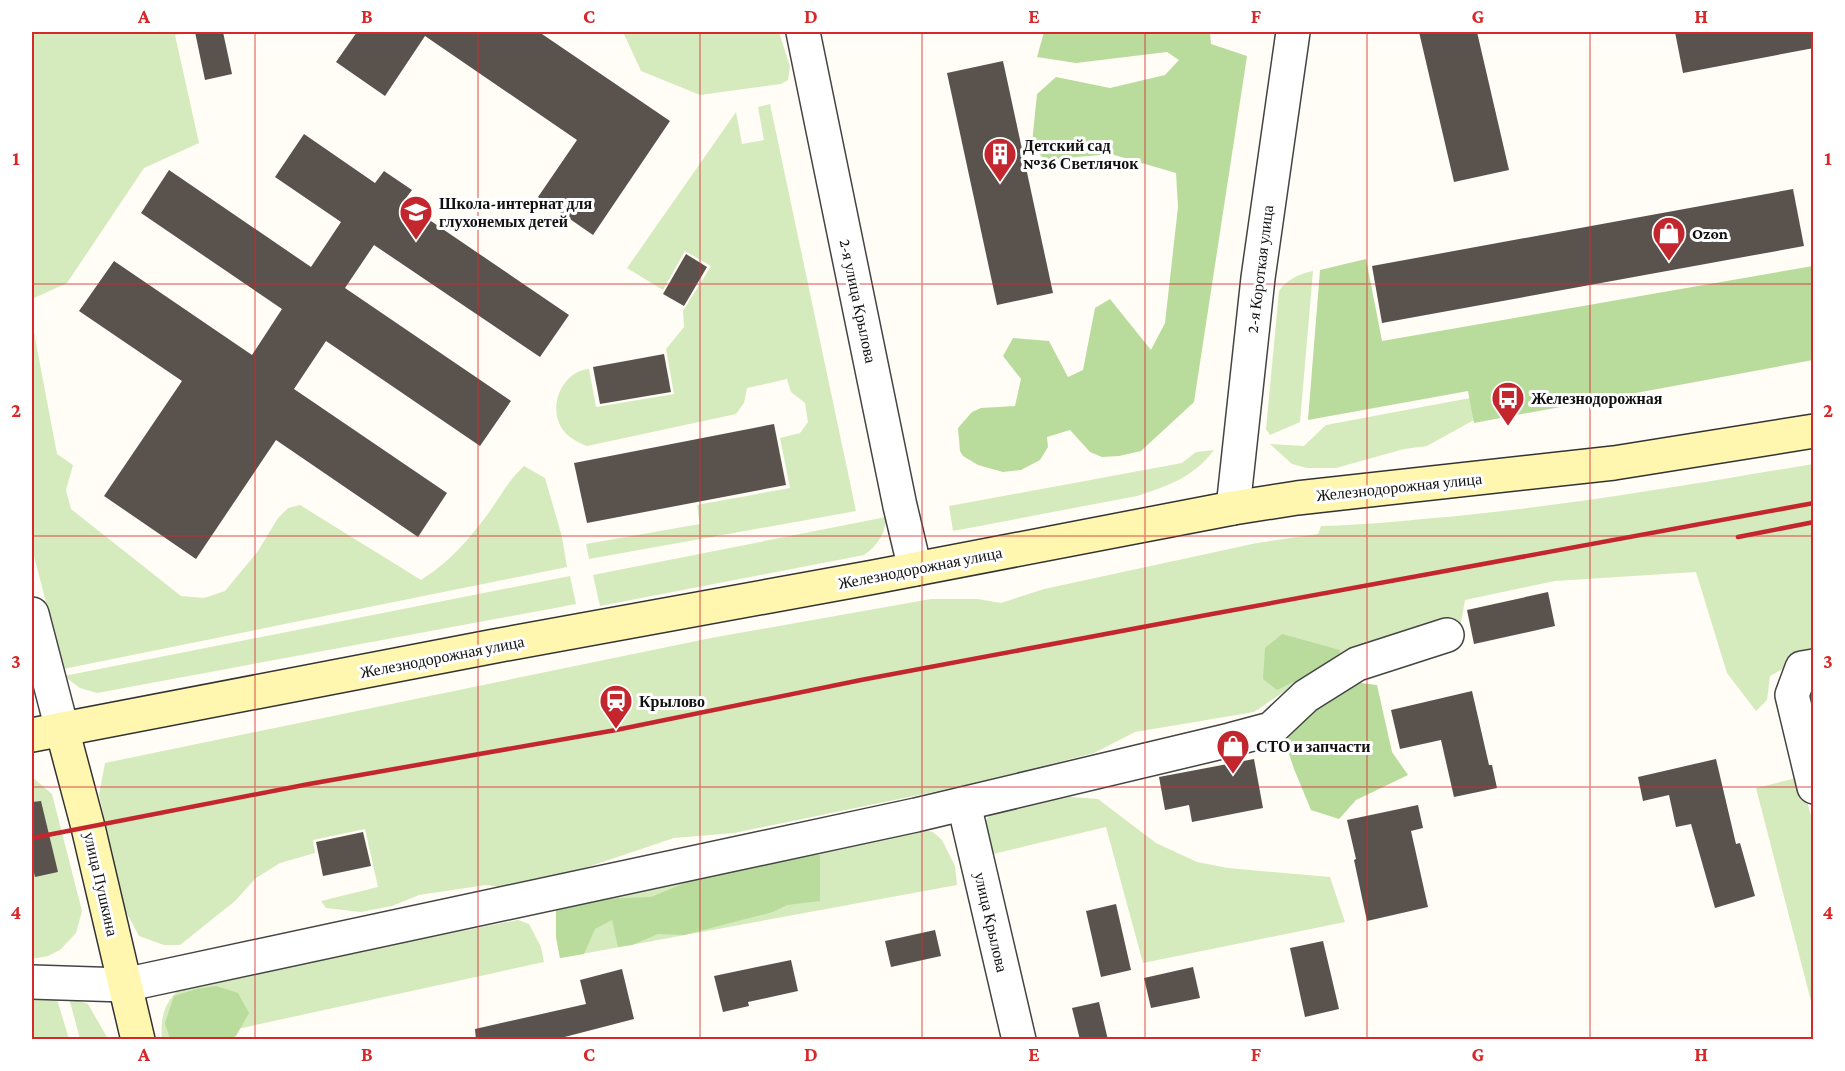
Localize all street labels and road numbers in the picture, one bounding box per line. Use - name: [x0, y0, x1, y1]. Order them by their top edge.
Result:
- street label: 2-я Короткая улица: [1244, 204, 1277, 334]
- street label: 2-я улица Крылова: [836, 238, 879, 365]
- street label: Железнодорожная улица: [1315, 470, 1483, 505]
- street label: Железнодорожная улица: [837, 544, 1004, 593]
- street label: Железнодорожная улица: [359, 633, 526, 682]
- street label: улица Пушкина: [80, 830, 121, 938]
- street label: улица Крылова: [970, 870, 1011, 974]

